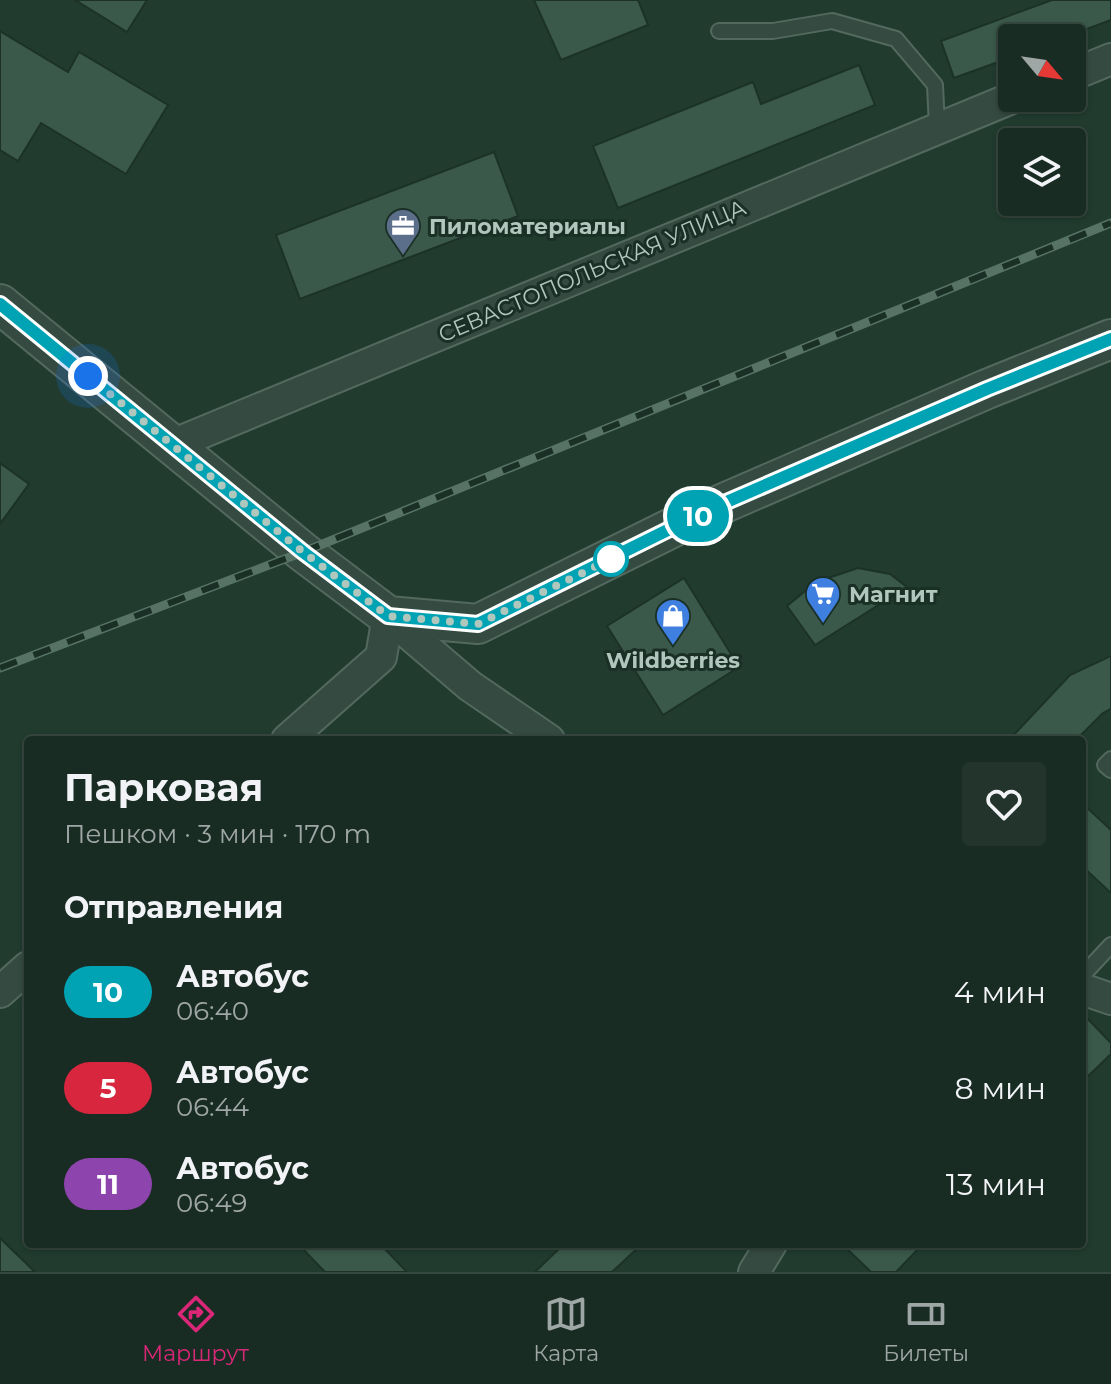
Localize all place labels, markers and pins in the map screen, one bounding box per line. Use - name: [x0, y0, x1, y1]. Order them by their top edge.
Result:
- office icon: Пиломатериалы: [384, 207, 422, 257]
- place label: Пиломатериалы: [429, 213, 626, 240]
- unlabelled marker: [594, 542, 628, 576]
- supermarket icon: Магнит: [804, 575, 842, 625]
- place label: Магнит: [849, 581, 938, 608]
- shop icon: Wildberries: [654, 597, 692, 647]
- place label: Wildberries: [606, 647, 740, 674]

